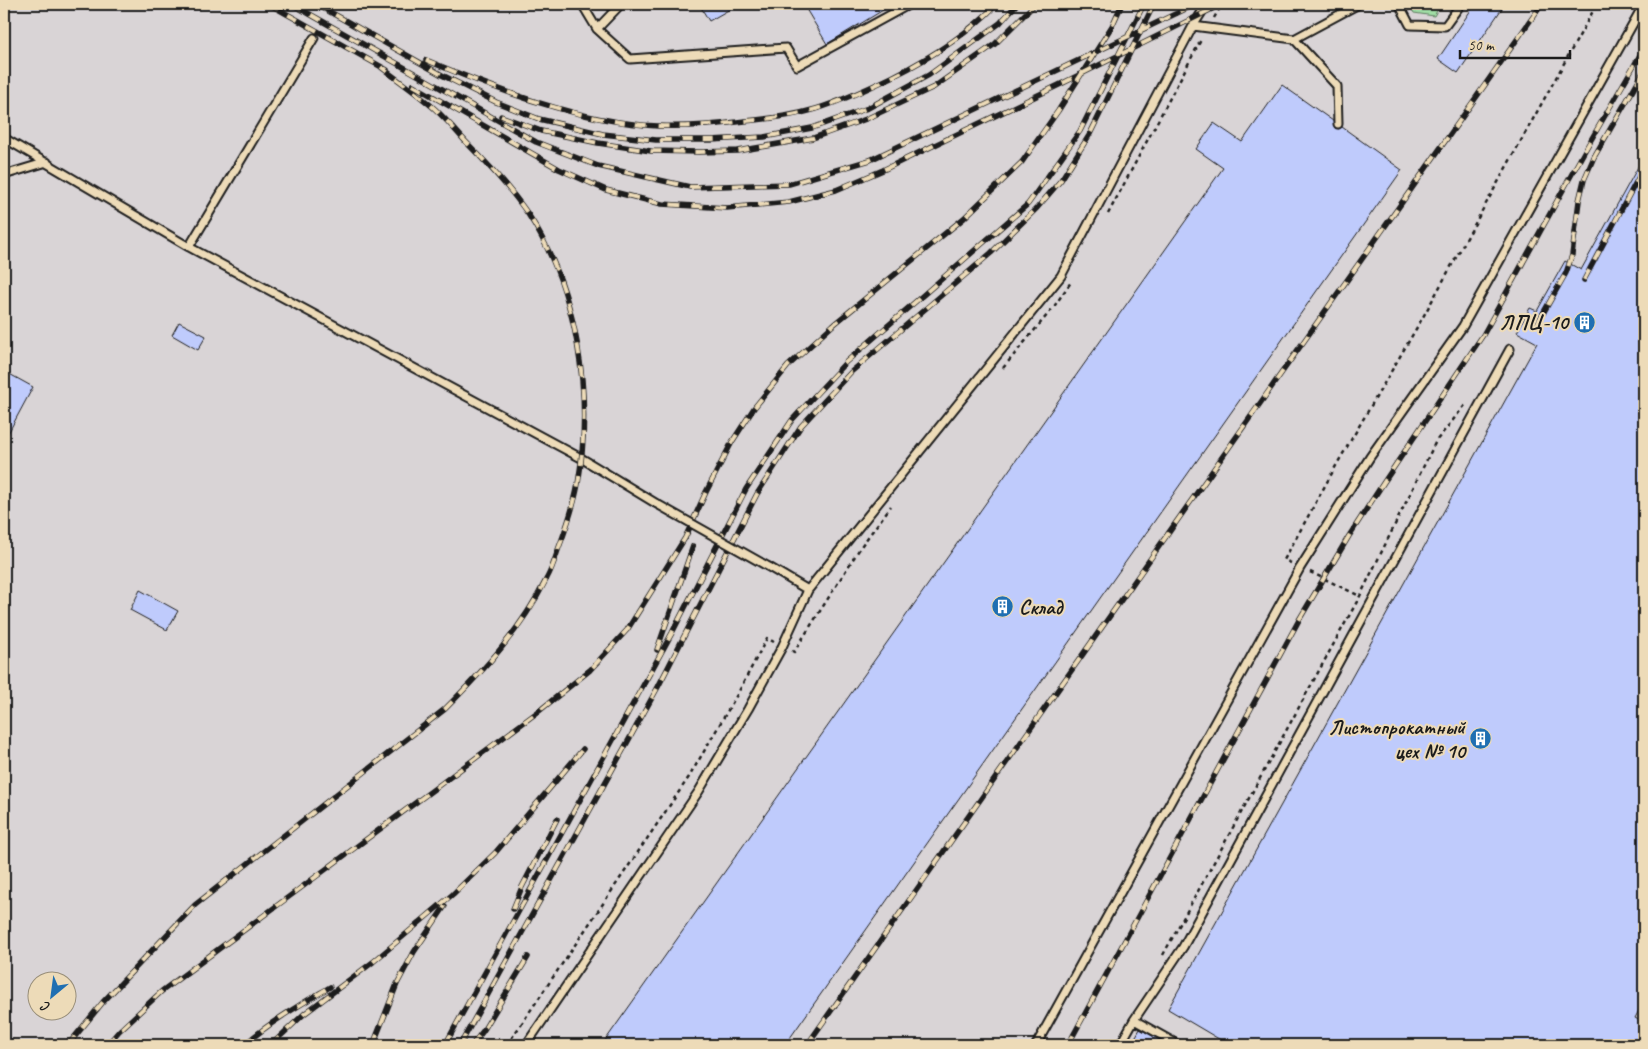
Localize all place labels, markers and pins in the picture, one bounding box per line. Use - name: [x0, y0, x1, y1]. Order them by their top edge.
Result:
- place label: ЛПЦ-10: [1500, 309, 1571, 335]
- building icon: ЛПЦ-10: [1572, 310, 1596, 334]
- place label: Склад: [1019, 594, 1064, 620]
- building icon: Склад: [991, 595, 1015, 619]
- place label: Листопрокатный цех № 10: [1329, 714, 1468, 764]
- building icon: Листопрокатный цех № 10: [1469, 727, 1493, 751]

